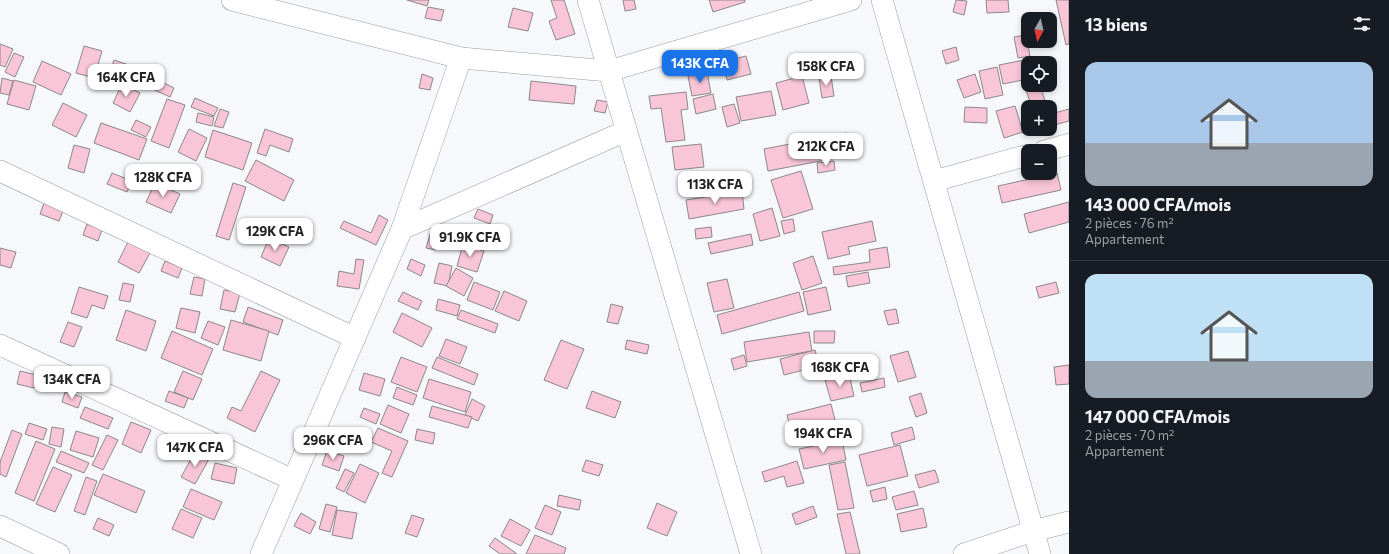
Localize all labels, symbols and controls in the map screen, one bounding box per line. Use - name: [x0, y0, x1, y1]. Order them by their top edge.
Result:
- north arrow: [1021, 12, 1057, 48]
- map controls: [1021, 12, 1057, 180]
- icon: filters: [1351, 13, 1373, 35]
- text: 13 biens: [1085, 14, 1147, 35]
- pin: 143K CFA: [659, 50, 741, 84]
- pin: 158K CFA: [785, 53, 867, 87]
- text: 143K CFA: [671, 55, 729, 71]
- button: locate: [1021, 56, 1057, 92]
- text: 158K CFA: [797, 58, 855, 74]
- pin: 164K CFA: [85, 64, 167, 98]
- text: 164K CFA: [97, 69, 155, 85]
- icon: home: [1193, 88, 1265, 160]
- button: +: [1021, 100, 1057, 136]
- pin: 212K CFA: [785, 133, 867, 167]
- text: 212K CFA: [797, 138, 855, 154]
- button: −: [1021, 144, 1057, 180]
- pin: 128K CFA: [122, 164, 204, 198]
- text: 128K CFA: [134, 169, 192, 185]
- pin: 113K CFA: [674, 171, 756, 205]
- text: 113K CFA: [687, 176, 743, 192]
- text: 143 000 CFA/mois: [1085, 194, 1231, 215]
- text: 2 pièces · 76 m²: [1085, 215, 1174, 231]
- pin: 129K CFA: [234, 218, 316, 252]
- text: 129K CFA: [246, 223, 304, 239]
- pin: 91.9K CFA: [424, 224, 516, 258]
- text: 91.9K CFA: [439, 229, 501, 245]
- text: Appartement: [1085, 231, 1164, 247]
- icon: home: [1193, 300, 1265, 372]
- pin: 168K CFA: [799, 354, 881, 388]
- text: 168K CFA: [811, 359, 869, 375]
- pin: 134K CFA: [31, 366, 113, 400]
- text: 134K CFA: [43, 371, 101, 387]
- text: 147 000 CFA/mois: [1085, 406, 1230, 427]
- pin: 194K CFA: [782, 420, 864, 454]
- text: 194K CFA: [794, 425, 852, 441]
- pin: 296K CFA: [292, 427, 374, 461]
- text: 2 pièces · 70 m²: [1085, 427, 1174, 443]
- text: 296K CFA: [303, 432, 363, 448]
- pin: 147K CFA: [154, 434, 236, 468]
- text: 147K CFA: [166, 439, 224, 455]
- text: Appartement: [1085, 443, 1164, 459]

